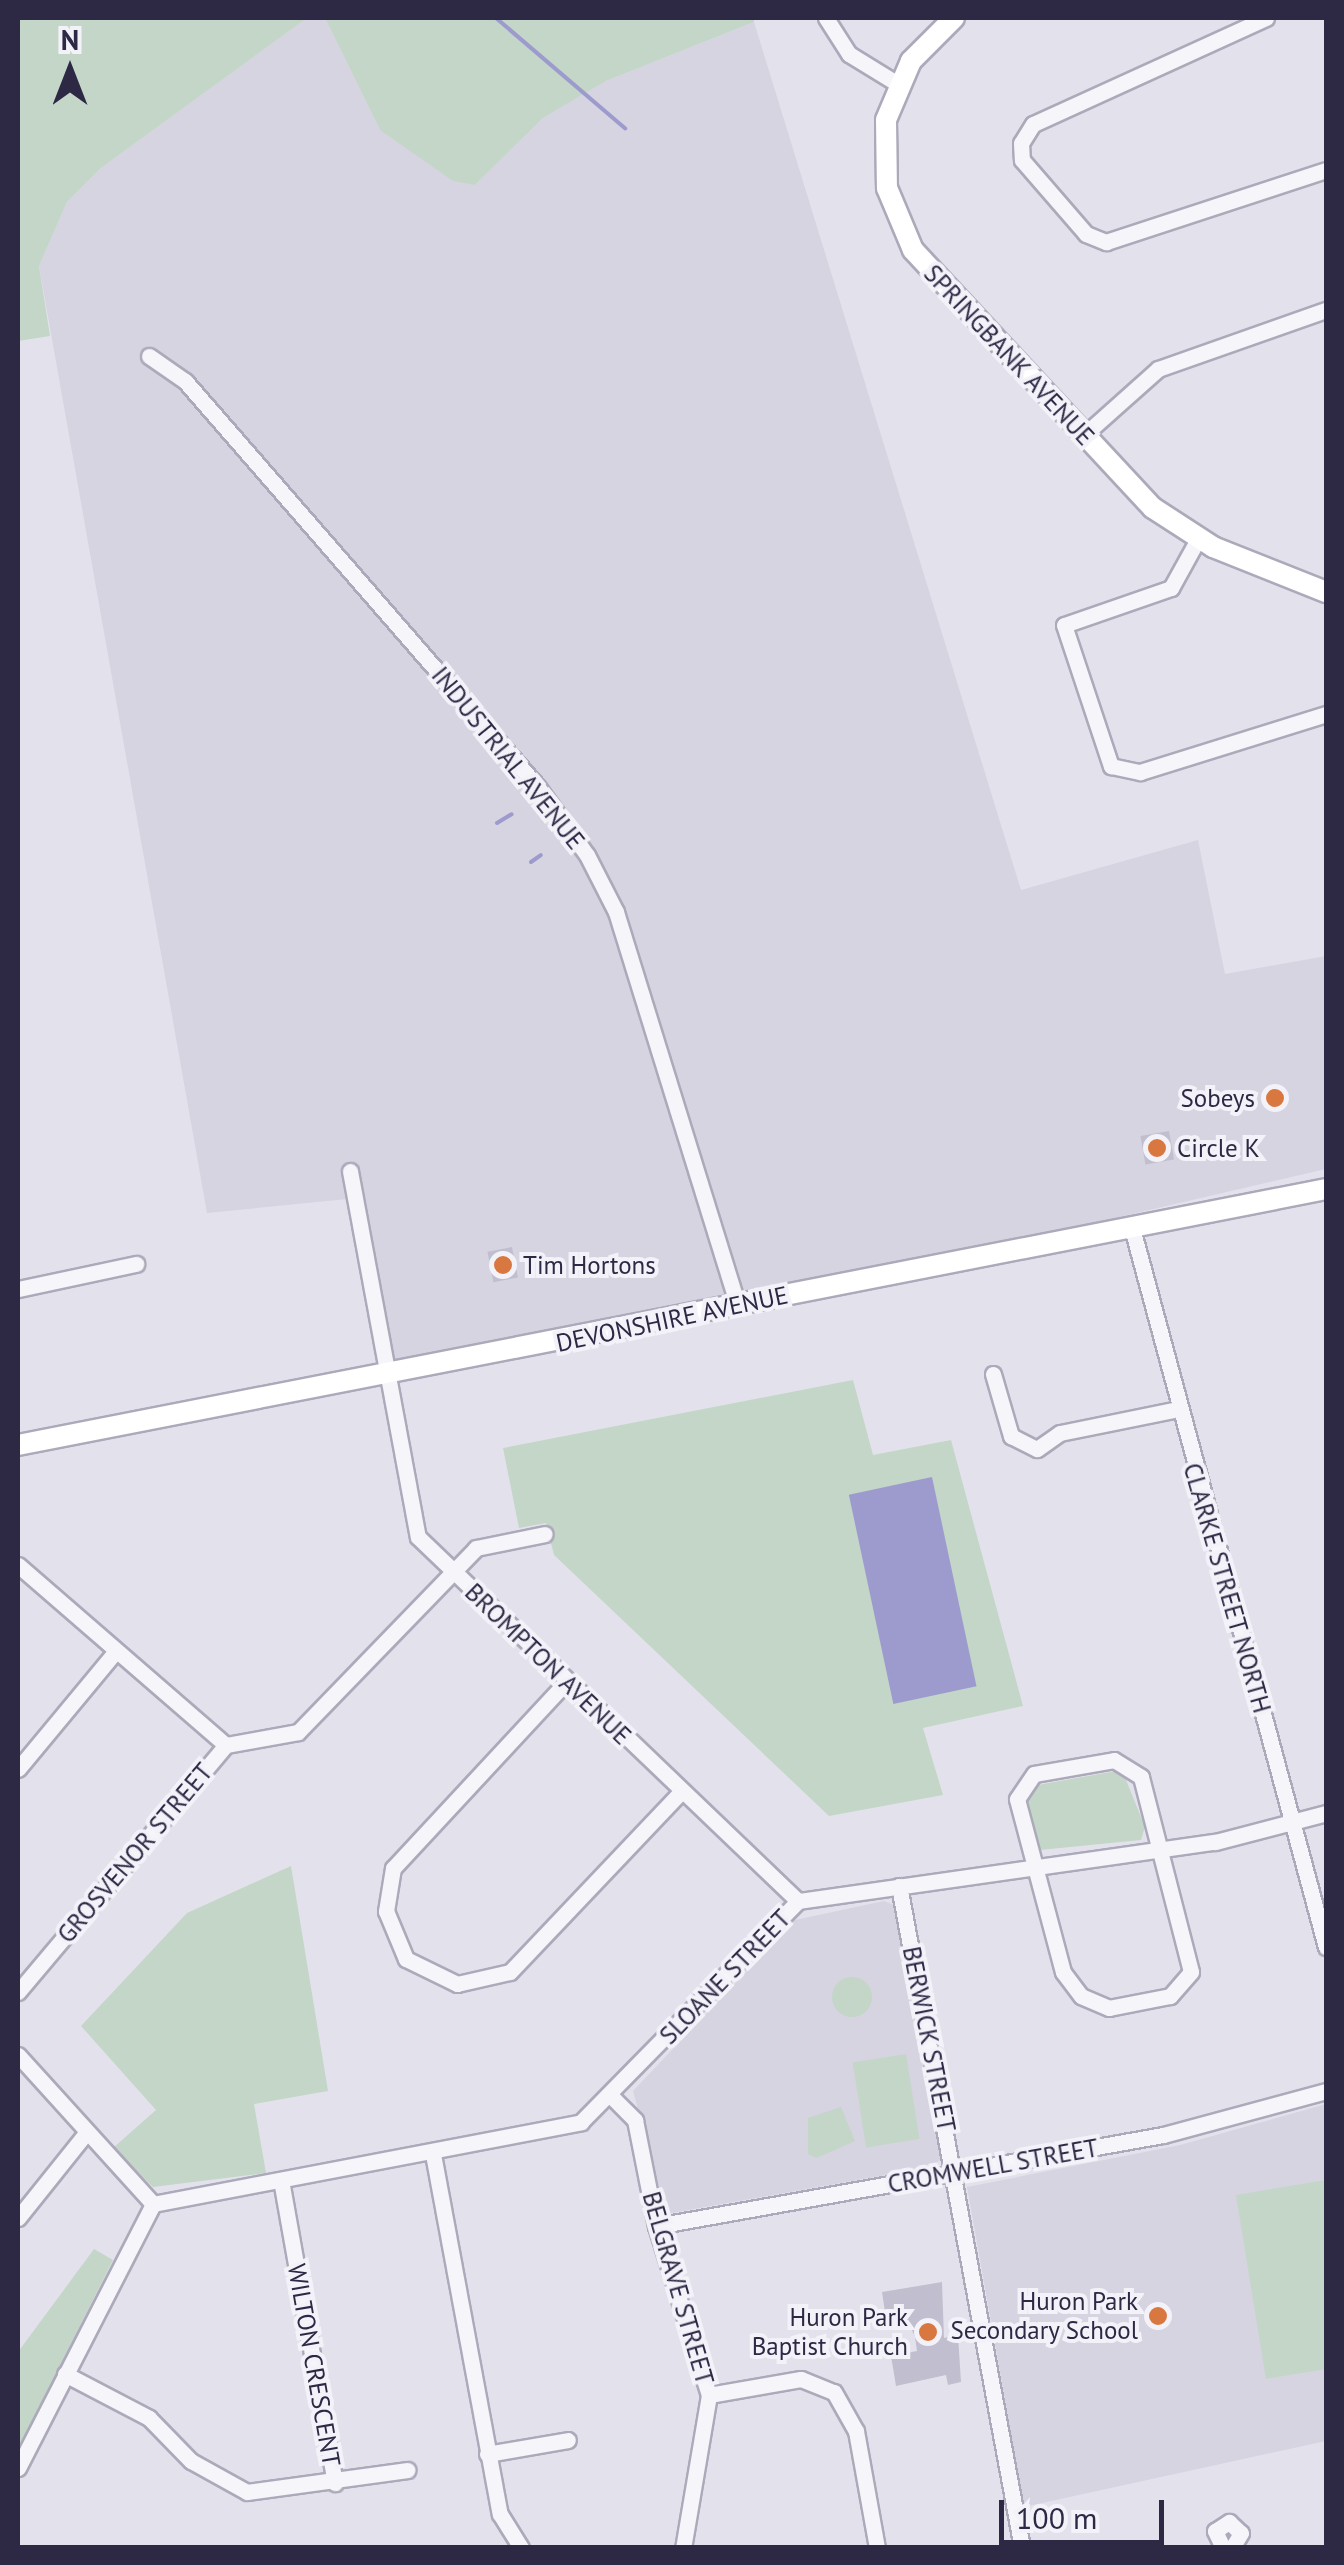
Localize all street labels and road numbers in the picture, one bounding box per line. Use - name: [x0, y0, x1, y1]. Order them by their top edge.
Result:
- street label: SPRINGBANK AVENUE: [917, 258, 1101, 452]
- street label: INDUSTRIAL AVENUE: [425, 660, 591, 856]
- street label: DEVONSHIRE AVENUE: [553, 1280, 791, 1358]
- street label: CLARKE STREET NORTH: [1177, 1459, 1277, 1717]
- street label: BROMPTON AVENUE: [459, 1577, 637, 1751]
- street label: GROSVENOR STREET: [51, 1757, 219, 1949]
- street label: SLOANE STREET: [653, 1904, 797, 2050]
- street label: BERWICK STREET: [896, 1943, 962, 2135]
- street label: CROMWELL STREET: [885, 2133, 1101, 2199]
- street label: BELGRAVE STREET: [636, 2188, 720, 2388]
- street label: WILTON CRESCENT: [281, 2261, 347, 2469]

